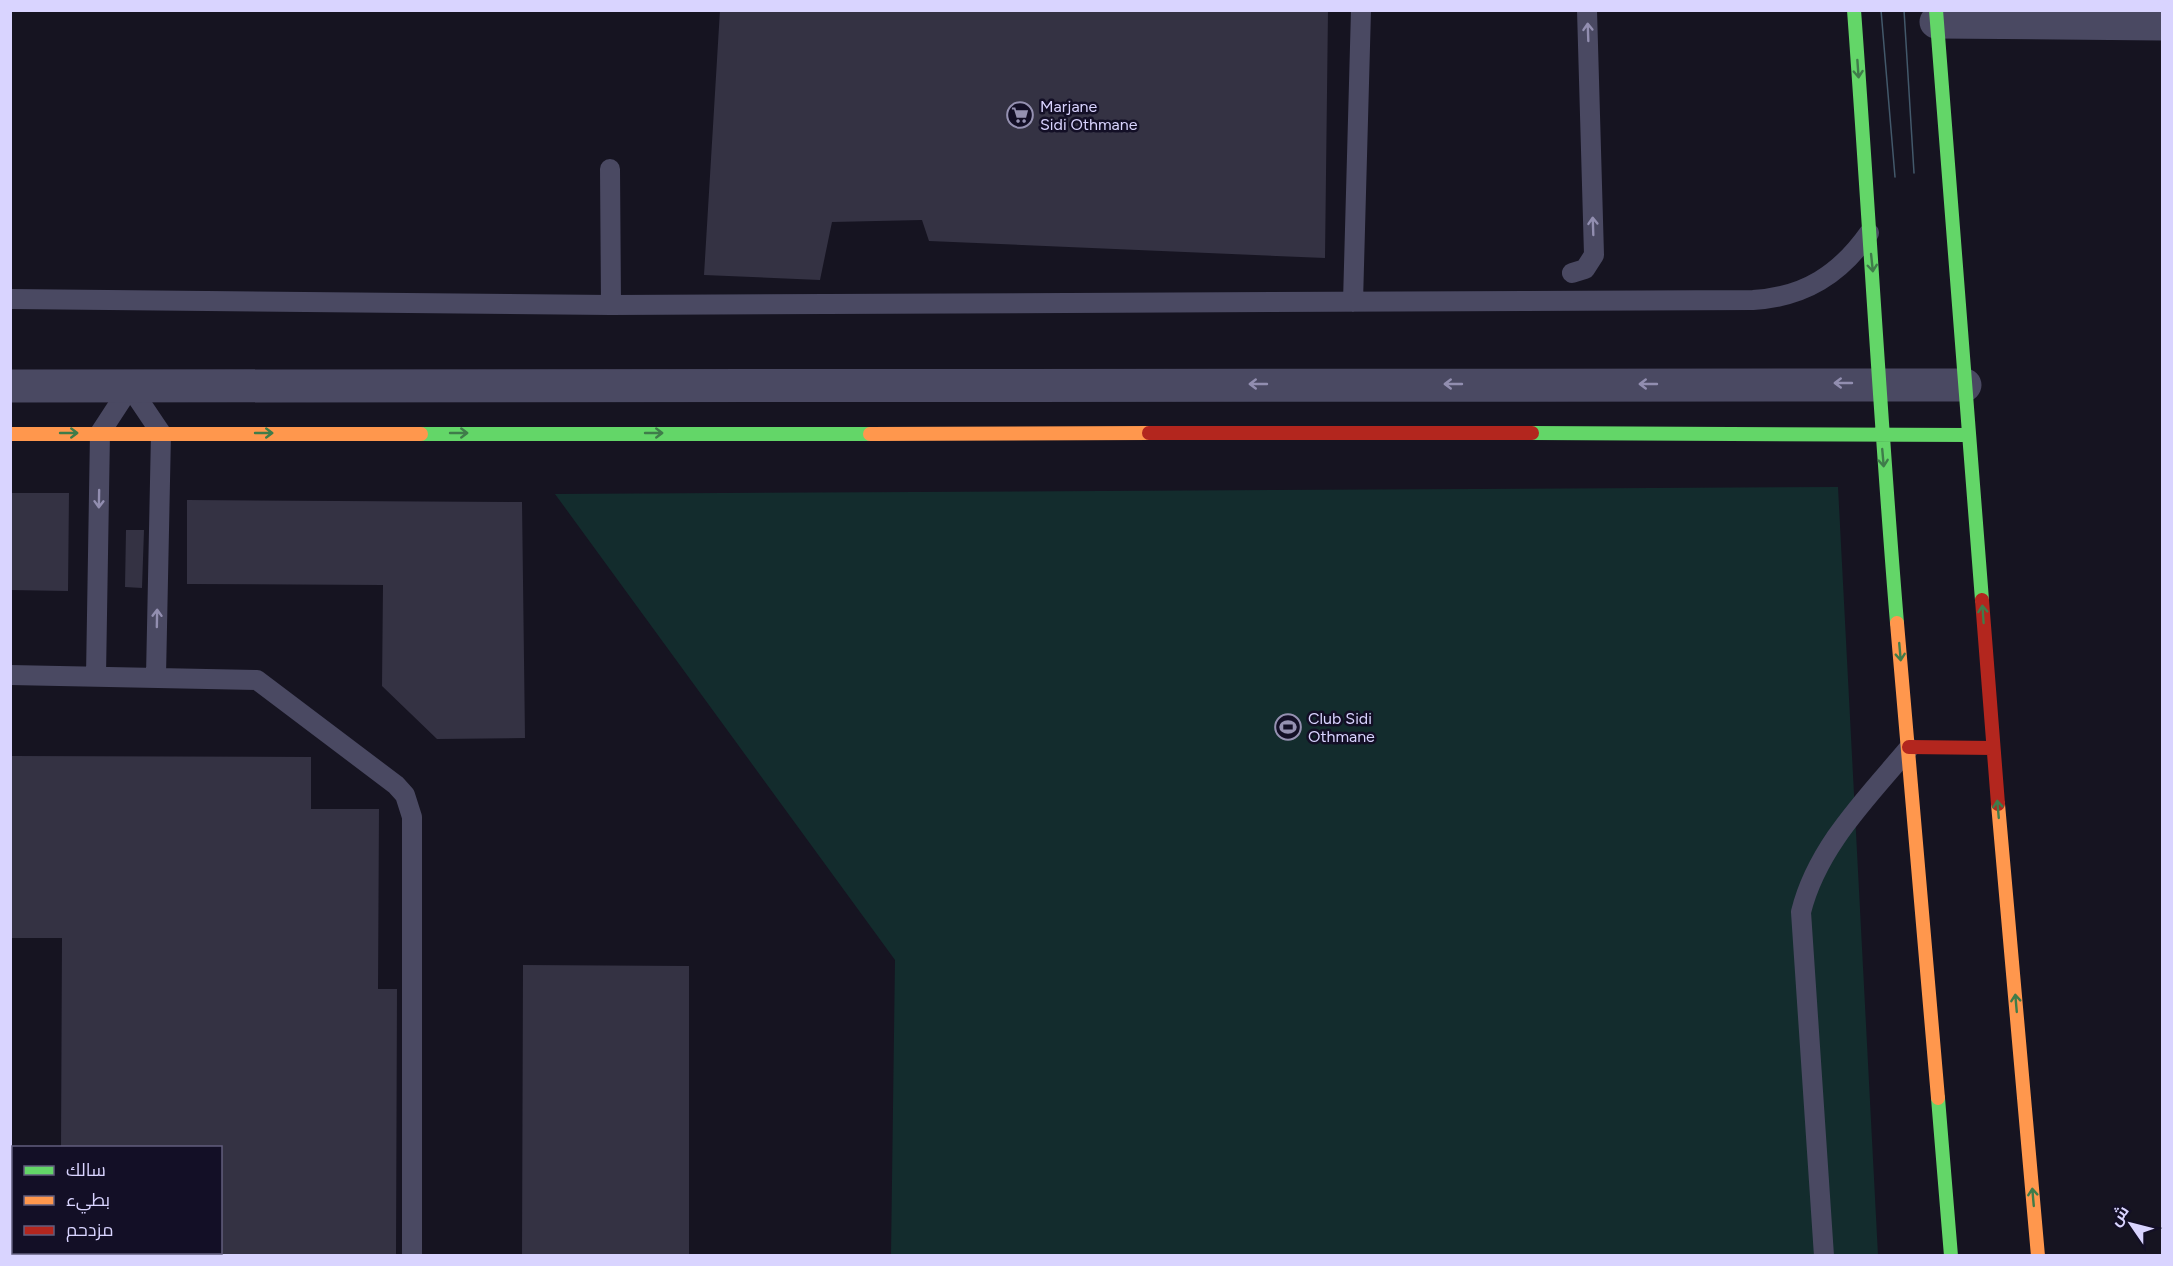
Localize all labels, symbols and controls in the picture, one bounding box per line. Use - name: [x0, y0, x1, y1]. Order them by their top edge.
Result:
- one-way arrow: [1582, 22, 1593, 42]
- one-way arrow: [1853, 58, 1864, 78]
- place label: Marjane Sidi Othmane: [1040, 97, 1138, 134]
- supermarket icon: Marjane Sidi Othmane: [1005, 100, 1035, 130]
- one-way arrow: [1587, 217, 1599, 237]
- one-way arrow: [1867, 253, 1878, 273]
- one-way arrow: [1834, 377, 1854, 389]
- one-way arrow: [1444, 378, 1464, 390]
- one-way arrow: [1639, 378, 1659, 390]
- one-way arrow: [1249, 379, 1269, 390]
- one-way arrow: [58, 427, 78, 439]
- one-way arrow: [253, 427, 273, 439]
- one-way arrow: [448, 427, 468, 439]
- one-way arrow: [643, 427, 663, 439]
- one-way arrow: [1878, 448, 1889, 467]
- one-way arrow: [93, 489, 105, 509]
- one-way arrow: [1977, 605, 1988, 625]
- one-way arrow: [151, 608, 163, 628]
- one-way arrow: [1895, 642, 1906, 662]
- place label: Club Sidi Othmane: [1308, 709, 1375, 746]
- sports icon: Club Sidi Othmane: [1273, 712, 1303, 742]
- one-way arrow: [1992, 799, 2003, 819]
- one-way arrow: [2010, 994, 2021, 1013]
- legend: [12, 1146, 222, 1254]
- text: سالك: [66, 1159, 106, 1181]
- one-way arrow: [2027, 1188, 2038, 1208]
- text: بطيء: [66, 1189, 110, 1214]
- north arrow: [2101, 1194, 2161, 1254]
- text: ش: [2105, 1202, 2133, 1230]
- text: مزدحم: [66, 1219, 114, 1242]

